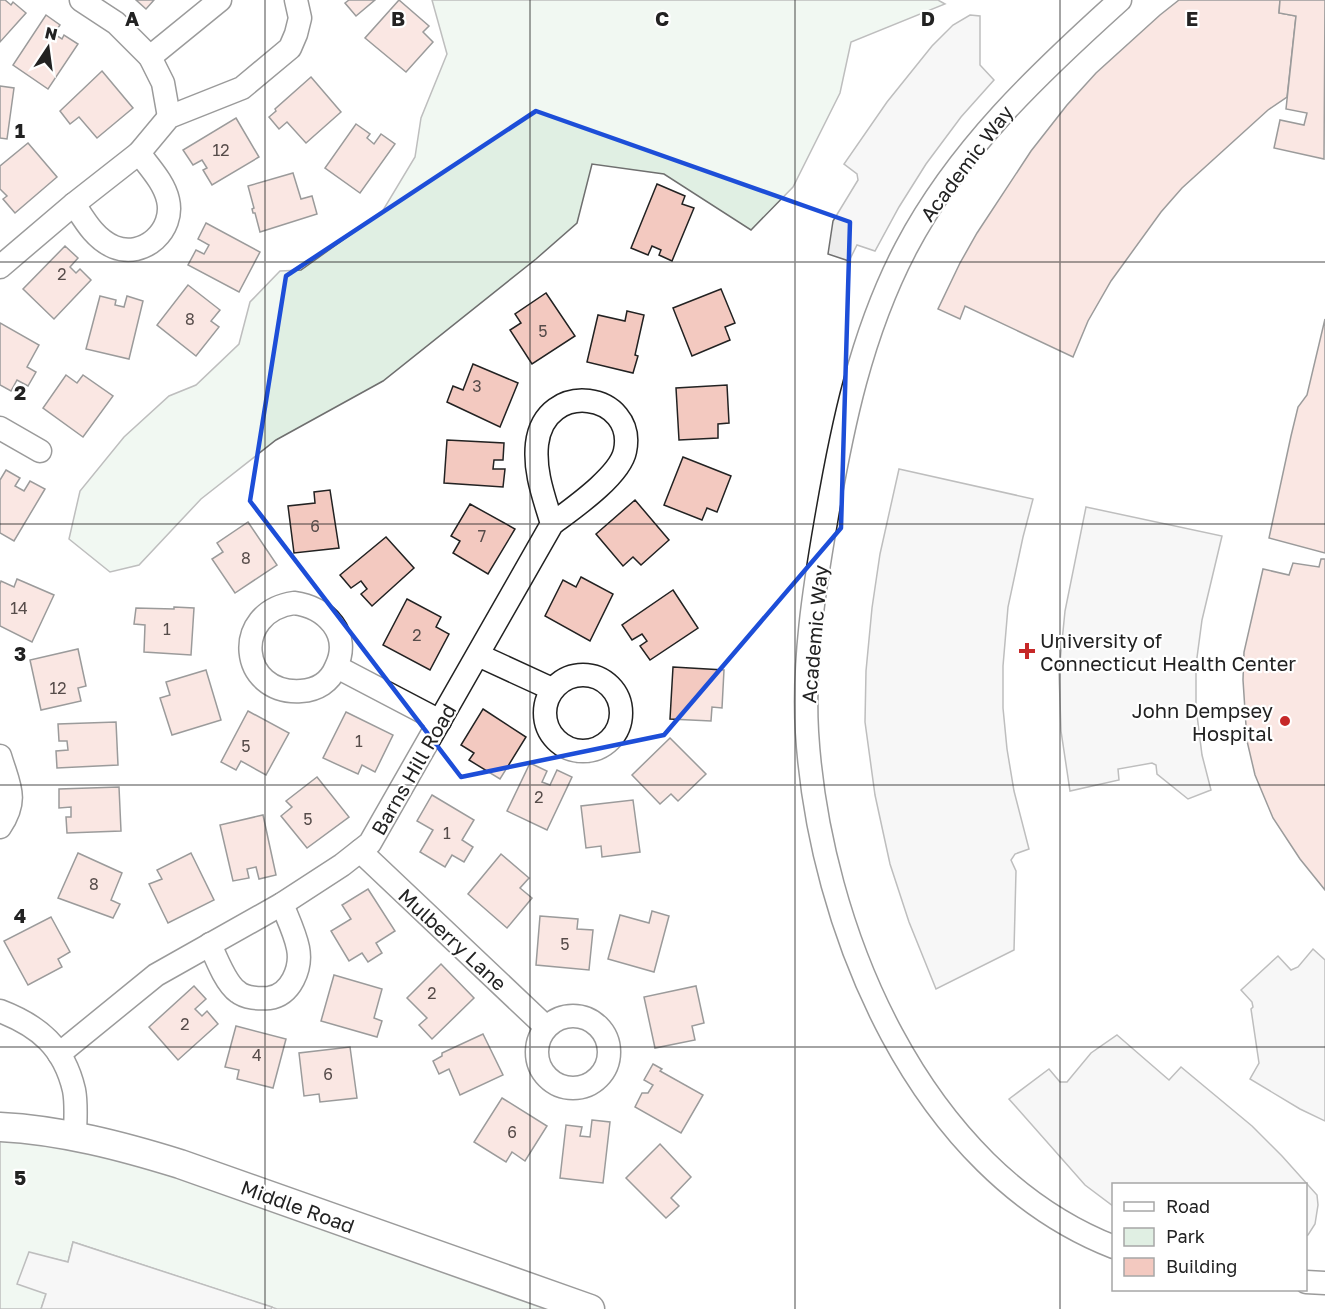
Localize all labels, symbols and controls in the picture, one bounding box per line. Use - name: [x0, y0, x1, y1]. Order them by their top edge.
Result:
- text: A: [125, 6, 139, 30]
- text: B: [391, 6, 405, 30]
- text: C: [655, 6, 669, 30]
- text: D: [921, 6, 935, 30]
- text: E: [1186, 6, 1198, 30]
- north arrow: [18, 18, 78, 78]
- text: N: [43, 22, 60, 44]
- street label: Academic Way: [915, 100, 1017, 226]
- text: 1: [15, 118, 25, 142]
- house number: 12: [212, 140, 230, 160]
- house number: 2: [57, 264, 67, 284]
- house number: 8: [185, 309, 195, 329]
- house number: 5: [538, 321, 548, 341]
- house number: 3: [472, 376, 482, 396]
- text: 2: [14, 380, 26, 404]
- house number: 6: [310, 516, 320, 536]
- house number: 7: [478, 526, 486, 546]
- house number: 8: [241, 548, 251, 568]
- street label: Academic Way: [796, 564, 832, 704]
- house number: 14: [10, 598, 28, 618]
- house number: 1: [163, 619, 171, 639]
- house number: 2: [412, 625, 422, 645]
- place label: University of Connecticut Health Center: [1040, 628, 1296, 675]
- text: 3: [14, 641, 26, 665]
- marker: University of Connecticut Health Center: [1018, 642, 1036, 660]
- house number: 12: [49, 678, 67, 698]
- place label: John Dempsey Hospital: [1132, 698, 1273, 745]
- street label: Barns Hill Road: [366, 699, 460, 839]
- marker: John Dempsey Hospital: [1278, 714, 1292, 728]
- house number: 1: [355, 731, 363, 751]
- house number: 5: [241, 736, 251, 756]
- house number: 2: [534, 787, 544, 807]
- house number: 5: [303, 809, 313, 829]
- house number: 1: [443, 823, 451, 843]
- house number: 8: [89, 874, 99, 894]
- street label: Mulberry Lane: [394, 883, 512, 995]
- text: 4: [14, 903, 26, 927]
- house number: 5: [560, 934, 570, 954]
- house number: 2: [427, 983, 437, 1003]
- house number: 2: [180, 1014, 190, 1034]
- house number: 4: [252, 1045, 262, 1065]
- house number: 6: [323, 1064, 333, 1084]
- house number: 6: [507, 1122, 517, 1142]
- text: 5: [14, 1165, 26, 1189]
- street label: Middle Road: [238, 1174, 358, 1238]
- legend: [1112, 1183, 1307, 1291]
- text: Road: [1166, 1195, 1210, 1217]
- text: Park: [1166, 1225, 1205, 1247]
- text: Building: [1166, 1255, 1237, 1277]

